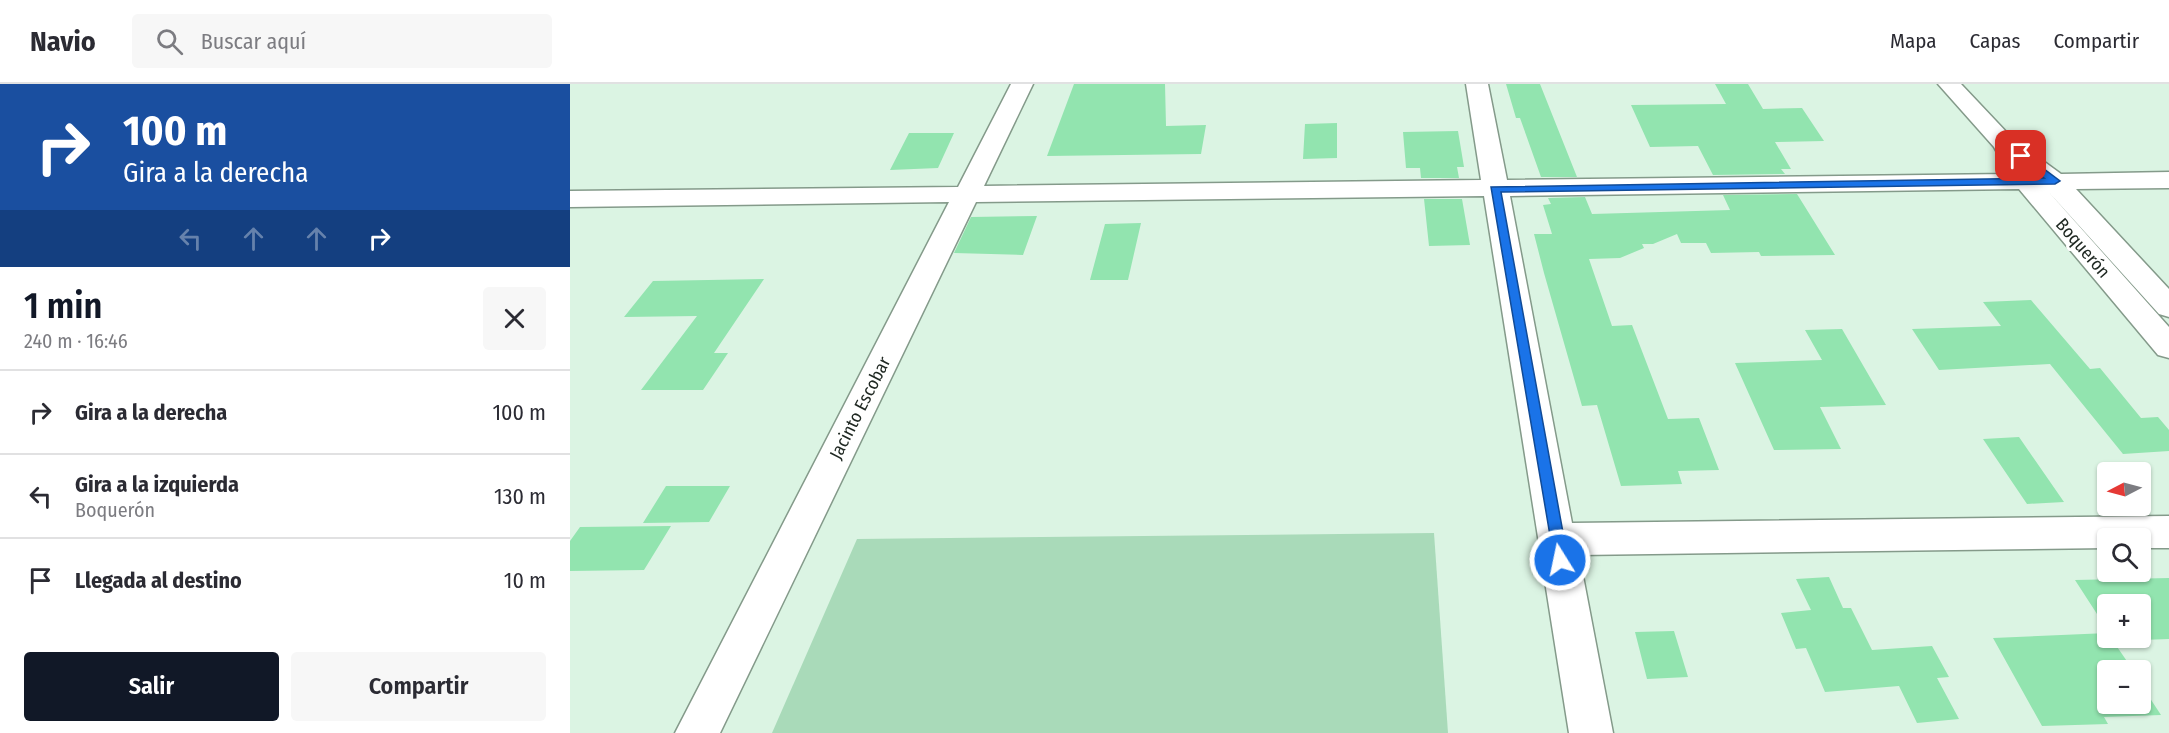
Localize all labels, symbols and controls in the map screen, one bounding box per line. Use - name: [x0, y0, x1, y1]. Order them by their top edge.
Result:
- search box: [132, 14, 552, 68]
- text: Navio: [30, 25, 96, 58]
- icon: search: [153, 25, 186, 58]
- text: Buscar aquí: [201, 28, 306, 55]
- text: Mapa: [1890, 28, 1937, 54]
- text: Capas: [1970, 28, 2020, 54]
- text: Compartir: [2053, 28, 2139, 54]
- text: 100 m: [123, 106, 227, 156]
- icon: right: [24, 108, 102, 186]
- pin: [1995, 130, 2046, 181]
- icon: arrive: [2004, 139, 2037, 172]
- text: Gira a la derecha: [123, 157, 308, 189]
- street label: Boquerón: [2051, 214, 2115, 282]
- icon: left: [174, 222, 207, 255]
- icon: ahead: [237, 222, 270, 255]
- icon: ahead: [300, 222, 333, 255]
- icon: right: [363, 222, 396, 255]
- text: 1 min: [24, 284, 102, 328]
- button: close: [483, 287, 546, 350]
- text: 240 m · 16:46: [24, 329, 128, 353]
- street label: Jacinto Escobar: [825, 352, 896, 463]
- icon: right: [24, 396, 57, 429]
- text: Gira a la derecha: [75, 399, 227, 426]
- text: 100 m: [492, 399, 546, 426]
- north arrow: [2097, 462, 2151, 516]
- map controls: [2097, 462, 2151, 714]
- text: Gira a la izquierda: [75, 471, 239, 498]
- icon: left: [24, 480, 57, 513]
- text: 130 m: [494, 483, 546, 510]
- text: Boquerón: [75, 498, 155, 522]
- position arrow: [1528, 528, 1592, 592]
- button: search: [2097, 528, 2151, 582]
- icon: arrive: [24, 564, 57, 597]
- text: Llegada al destino: [75, 567, 242, 594]
- text: 10 m: [504, 567, 546, 594]
- button: +: [2097, 594, 2151, 648]
- button: Salir: [24, 652, 279, 721]
- button: Compartir: [291, 652, 546, 721]
- button: −: [2097, 660, 2151, 714]

